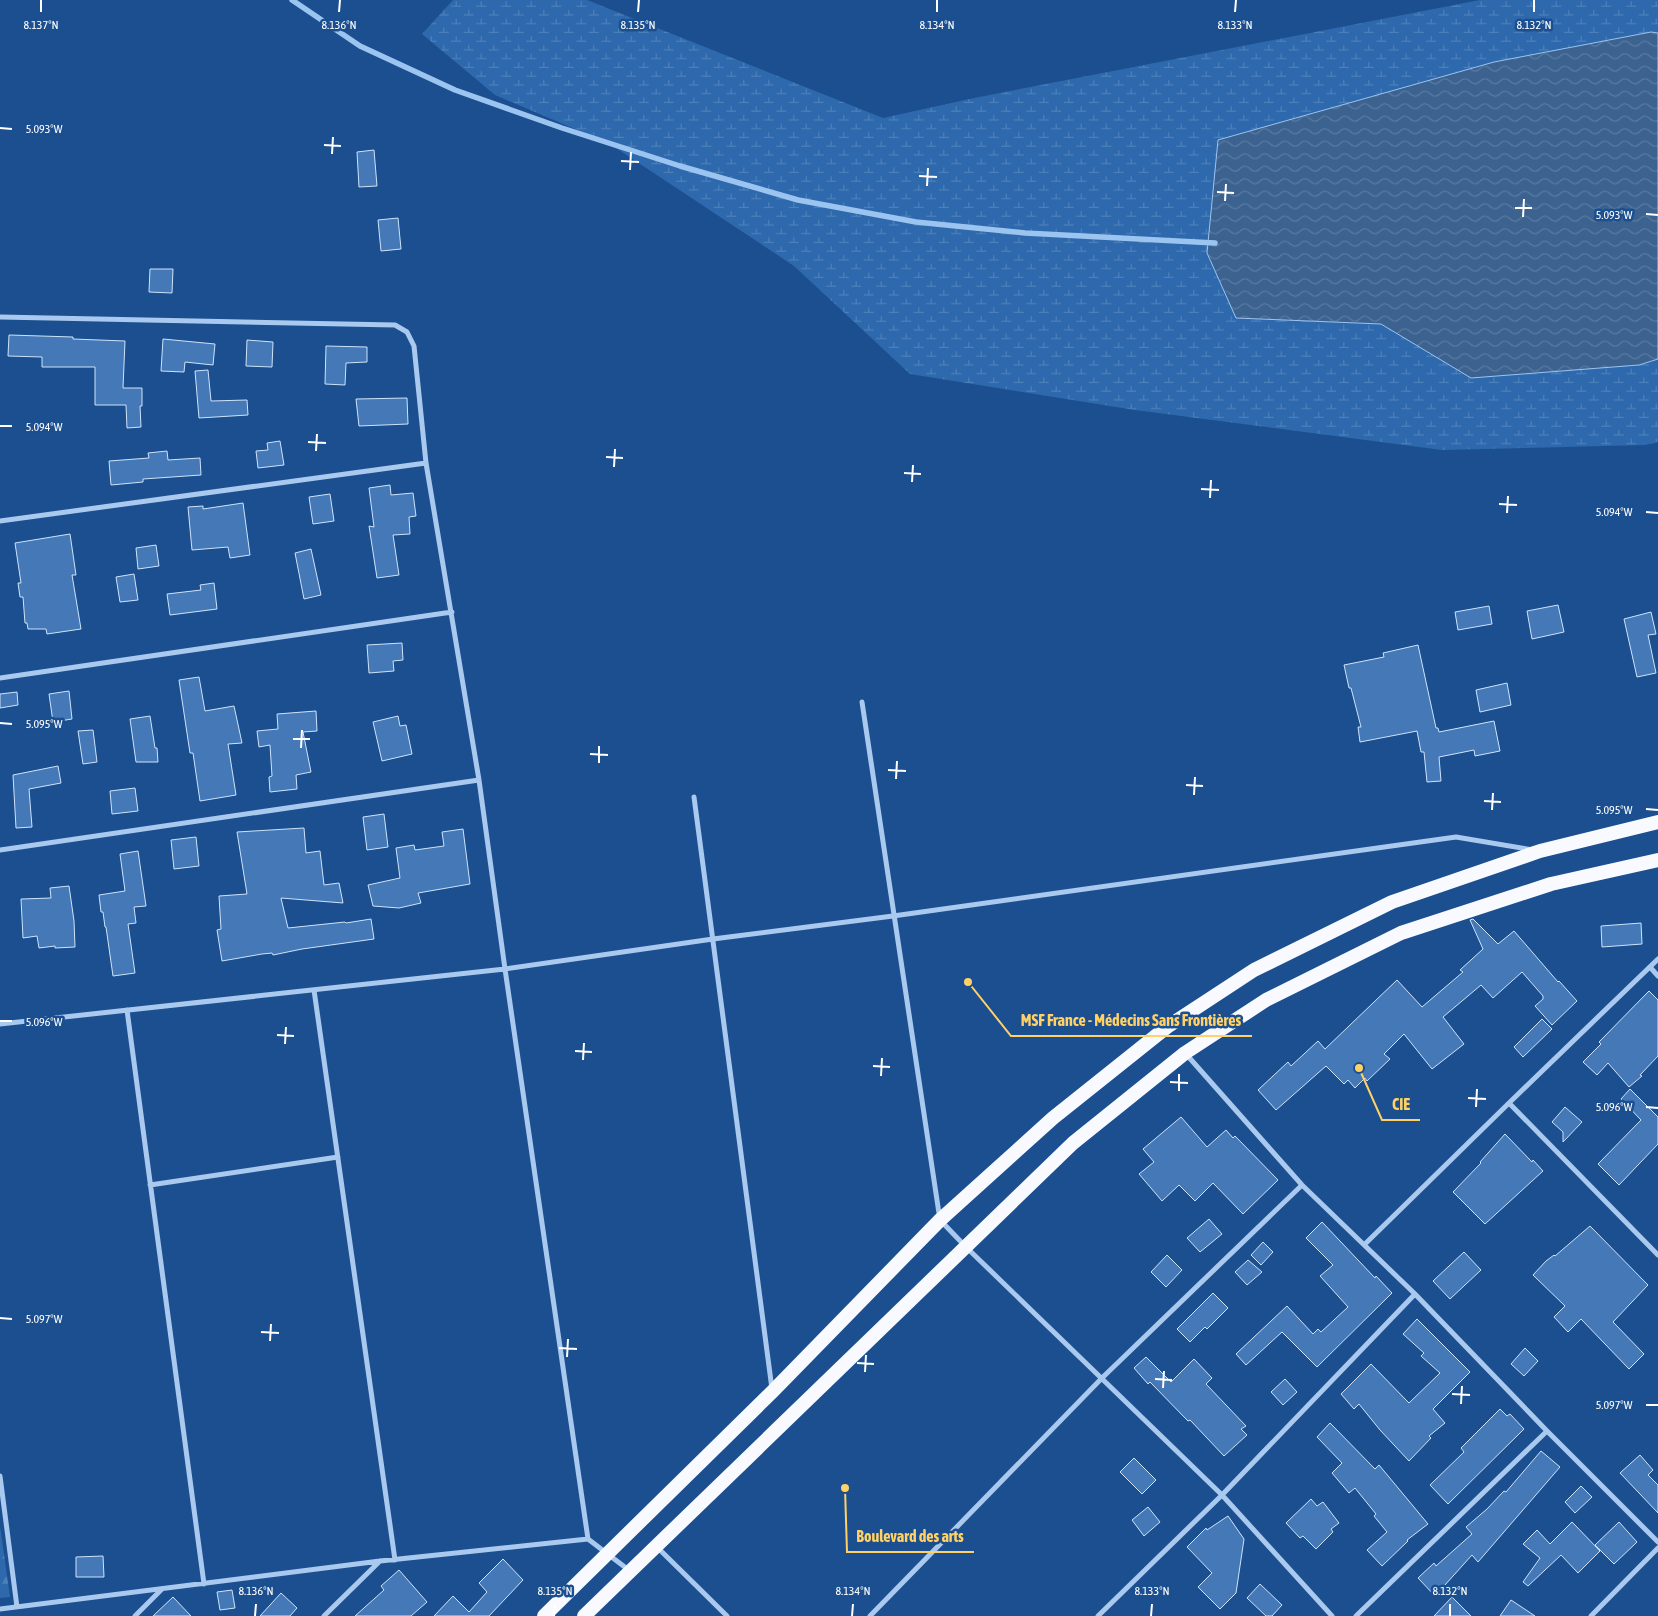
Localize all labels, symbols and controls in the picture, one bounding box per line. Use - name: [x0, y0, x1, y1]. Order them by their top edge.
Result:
- text: 8.137°N: [23, 18, 59, 32]
- text: 8.136°N: [321, 18, 357, 32]
- text: 8.135°N: [620, 18, 656, 32]
- text: 8.134°N: [919, 18, 955, 32]
- text: 8.133°N: [1217, 18, 1253, 32]
- text: 8.132°N: [1516, 18, 1552, 32]
- text: 5.093°W: [26, 122, 63, 136]
- text: 5.093°W: [1596, 208, 1633, 222]
- text: 5.094°W: [26, 420, 63, 434]
- text: 5.094°W: [1596, 505, 1633, 519]
- text: 5.095°W: [26, 717, 63, 731]
- text: 5.095°W: [1596, 803, 1633, 817]
- callout: MSF France - Médecins Sans Frontières: [1011, 1005, 1252, 1036]
- text: MSF France - Médecins Sans Frontières: [1021, 1011, 1242, 1029]
- text: 5.096°W: [26, 1015, 63, 1029]
- callout: CIE: [1382, 1089, 1420, 1120]
- text: CIE: [1392, 1095, 1410, 1113]
- text: 5.096°W: [1596, 1100, 1633, 1114]
- text: 5.097°W: [26, 1312, 63, 1326]
- text: 5.097°W: [1596, 1398, 1633, 1412]
- callout: Boulevard des arts: [847, 1521, 974, 1552]
- text: Boulevard des arts: [856, 1527, 964, 1545]
- text: 8.136°N: [238, 1584, 274, 1598]
- text: 8.135°N: [537, 1584, 573, 1598]
- text: 8.134°N: [835, 1584, 871, 1598]
- text: 8.133°N: [1134, 1584, 1170, 1598]
- text: 8.132°N: [1432, 1584, 1468, 1598]

